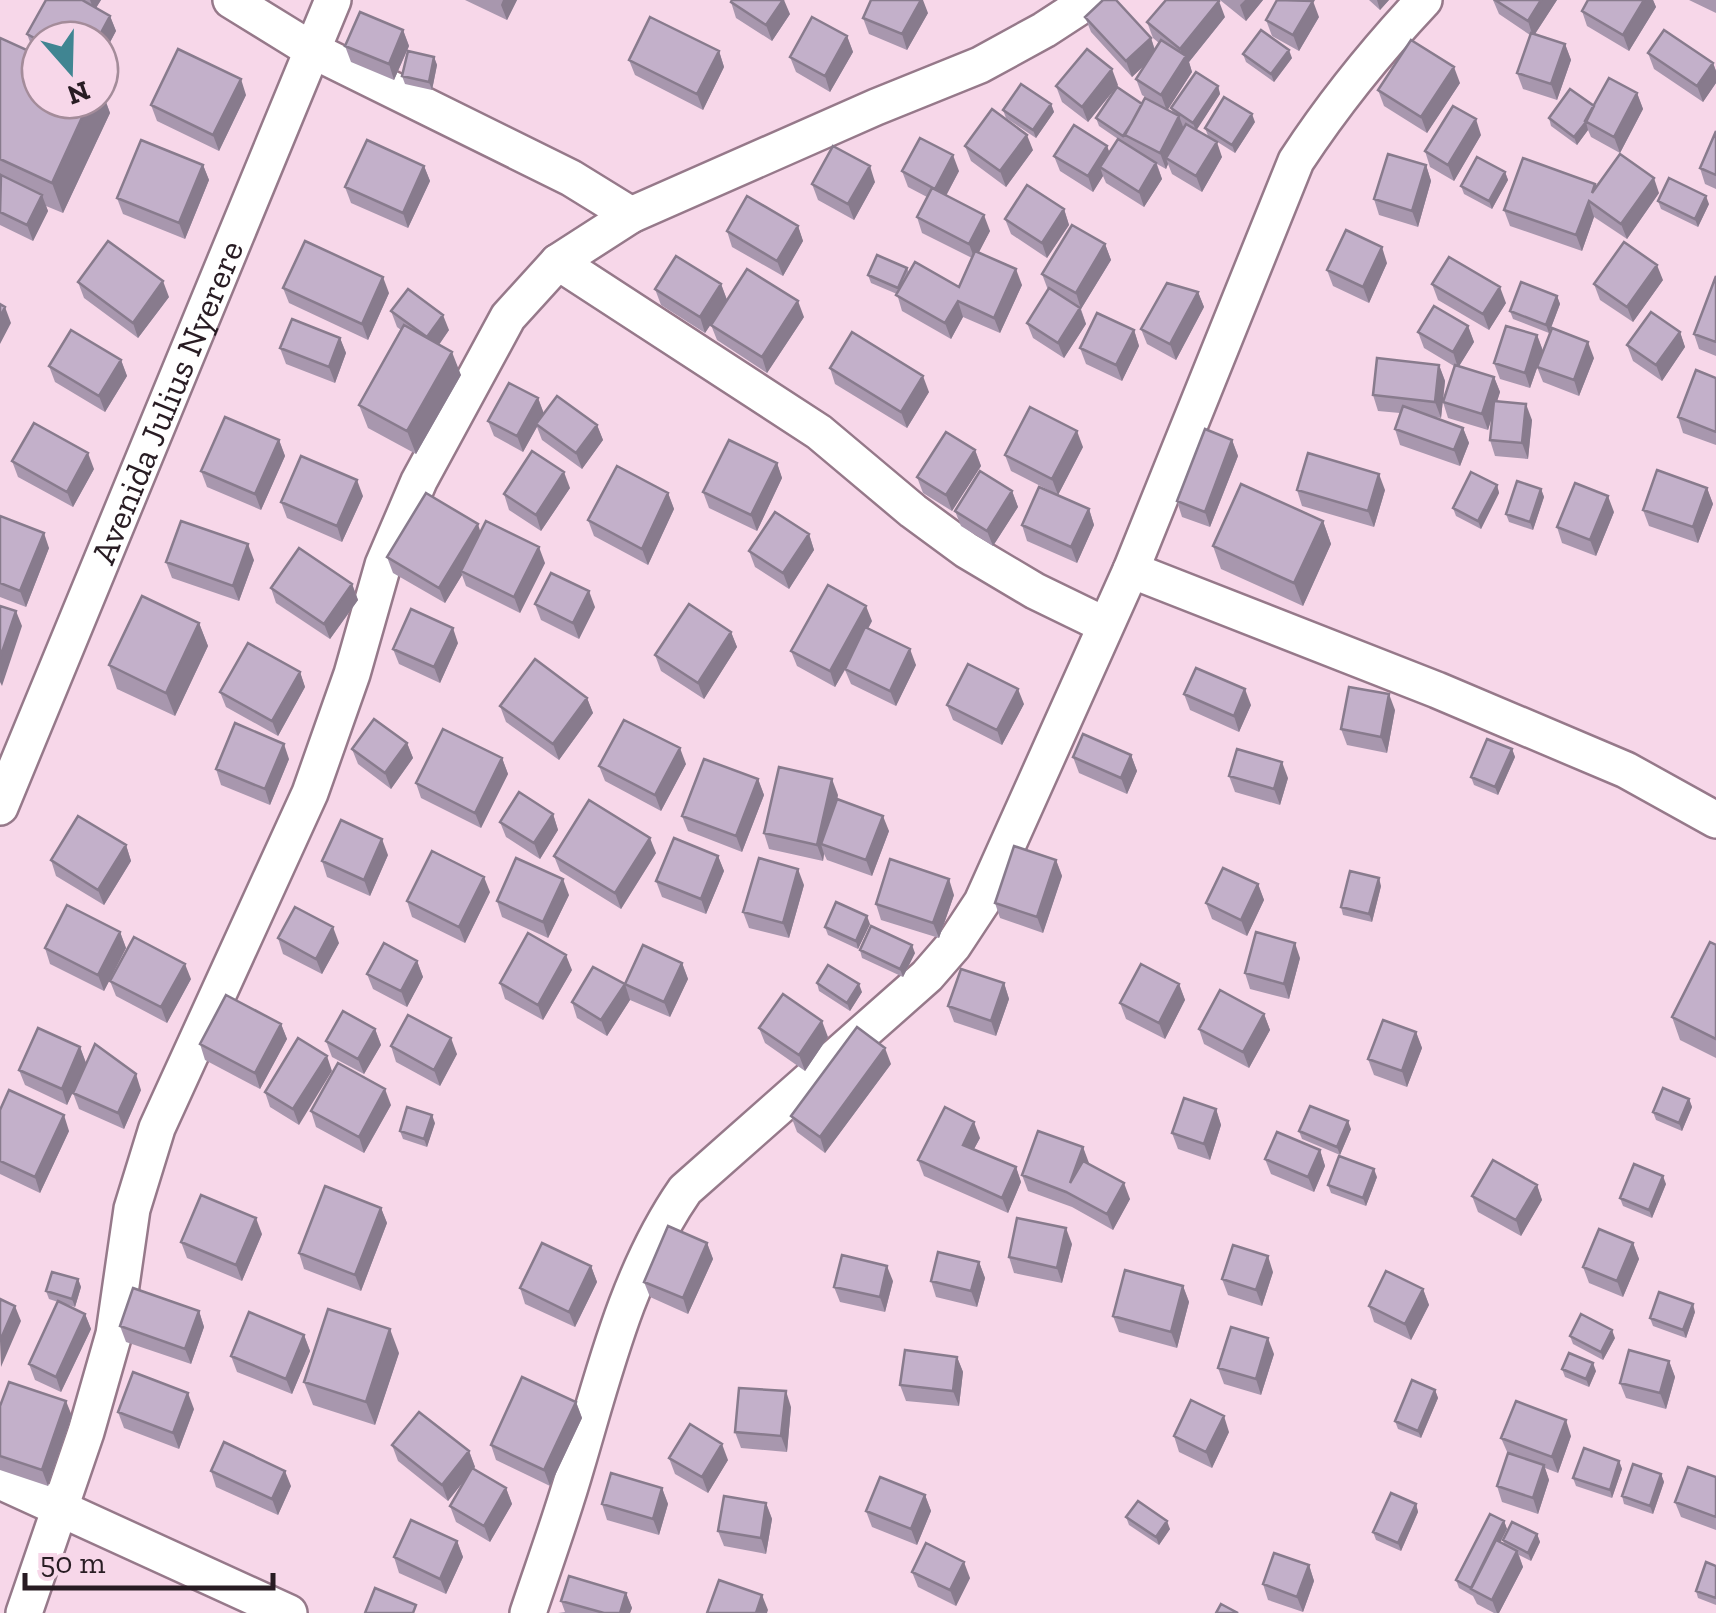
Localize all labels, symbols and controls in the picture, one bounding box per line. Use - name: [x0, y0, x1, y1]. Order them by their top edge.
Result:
- north arrow: [20, 20, 120, 120]
- text: N: [63, 74, 94, 112]
- street label: Avenida Julius Nyerere: [82, 234, 252, 570]
- scale bar: [25, 1528, 272, 1590]
- text: 50 m: [40, 1545, 105, 1581]

